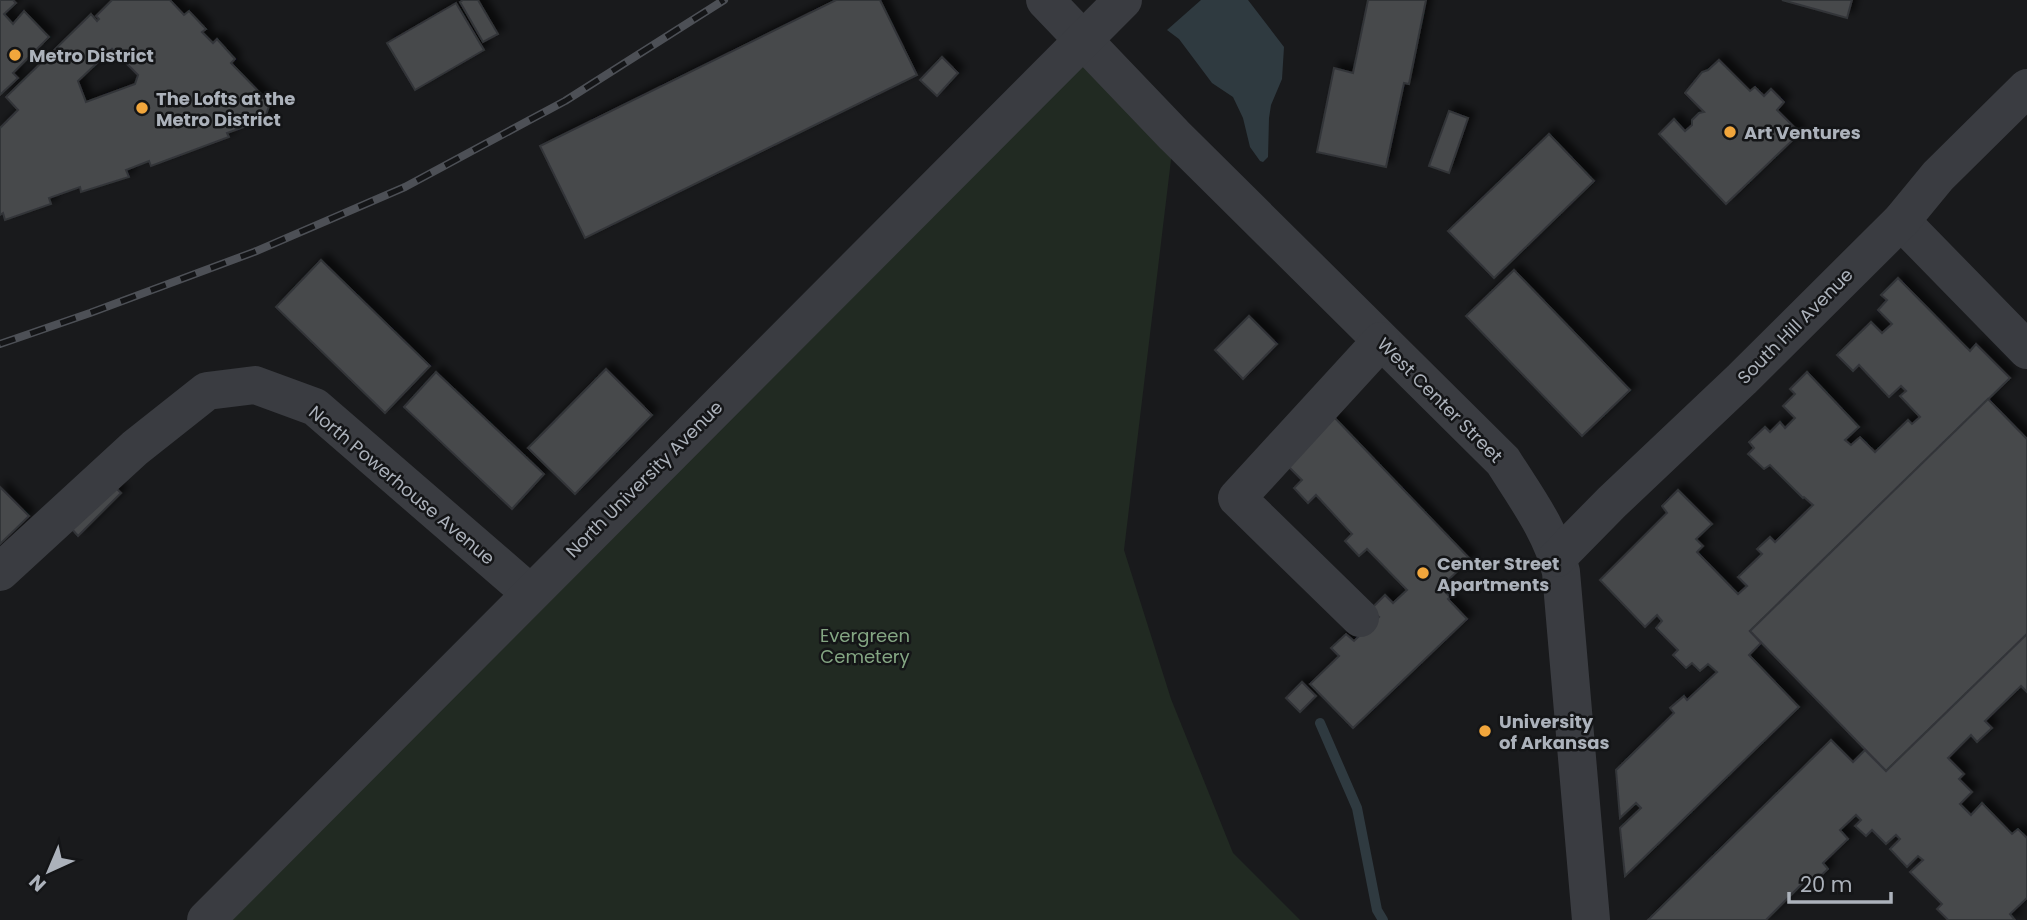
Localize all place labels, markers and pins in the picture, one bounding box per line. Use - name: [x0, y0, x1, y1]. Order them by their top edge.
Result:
- place label: Metro District: [29, 43, 154, 68]
- marker: Metro District: [7, 47, 23, 63]
- place label: The Lofts at the Metro District: [156, 86, 295, 132]
- marker: The Lofts at the Metro District: [134, 100, 150, 116]
- place label: Art Ventures: [1744, 120, 1861, 145]
- marker: Art Ventures: [1722, 124, 1738, 140]
- place label: Center Street Apartments: [1437, 551, 1559, 597]
- marker: Center Street Apartments: [1415, 565, 1431, 581]
- place label: University of Arkansas: [1499, 709, 1610, 755]
- marker: University of Arkansas: [1477, 723, 1493, 739]

